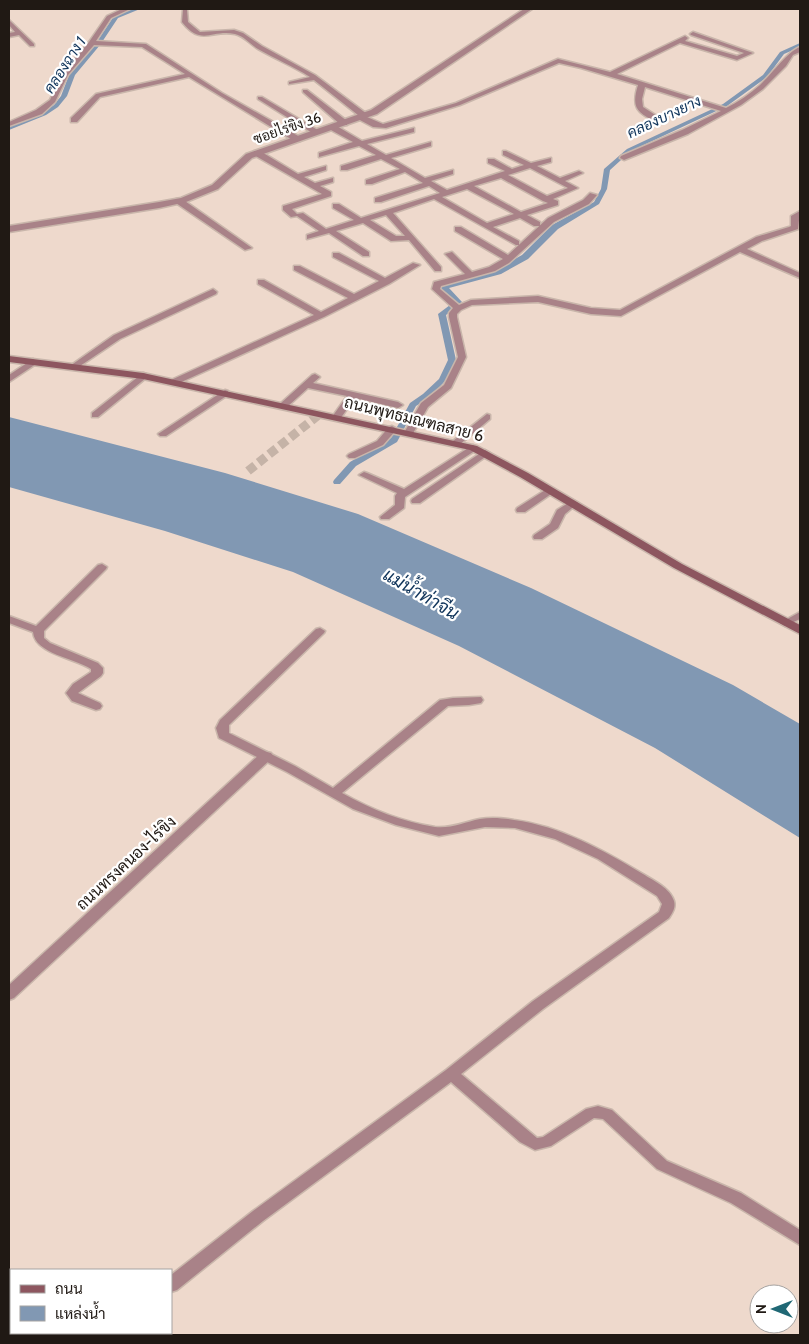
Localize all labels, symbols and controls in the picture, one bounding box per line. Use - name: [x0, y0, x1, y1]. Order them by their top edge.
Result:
- water label: คลองฉาง 1: [40, 33, 90, 97]
- water label: คลองบางยาง: [624, 92, 704, 142]
- street label: ซอยไร่ขิง 36: [251, 108, 323, 148]
- street label: ถนนพุทธมณฑลสาย 6: [342, 392, 486, 447]
- water label: แม่น้ำท่าจีน: [379, 559, 466, 625]
- street label: ถนนทรงคนอง-ไร่ขิง: [71, 811, 180, 914]
- legend: [10, 1269, 172, 1334]
- text: ถนน: [55, 1280, 83, 1298]
- north arrow: [749, 1284, 799, 1334]
- text: แหล่งน้ำ: [55, 1301, 106, 1323]
- text: N: [752, 1304, 770, 1314]

